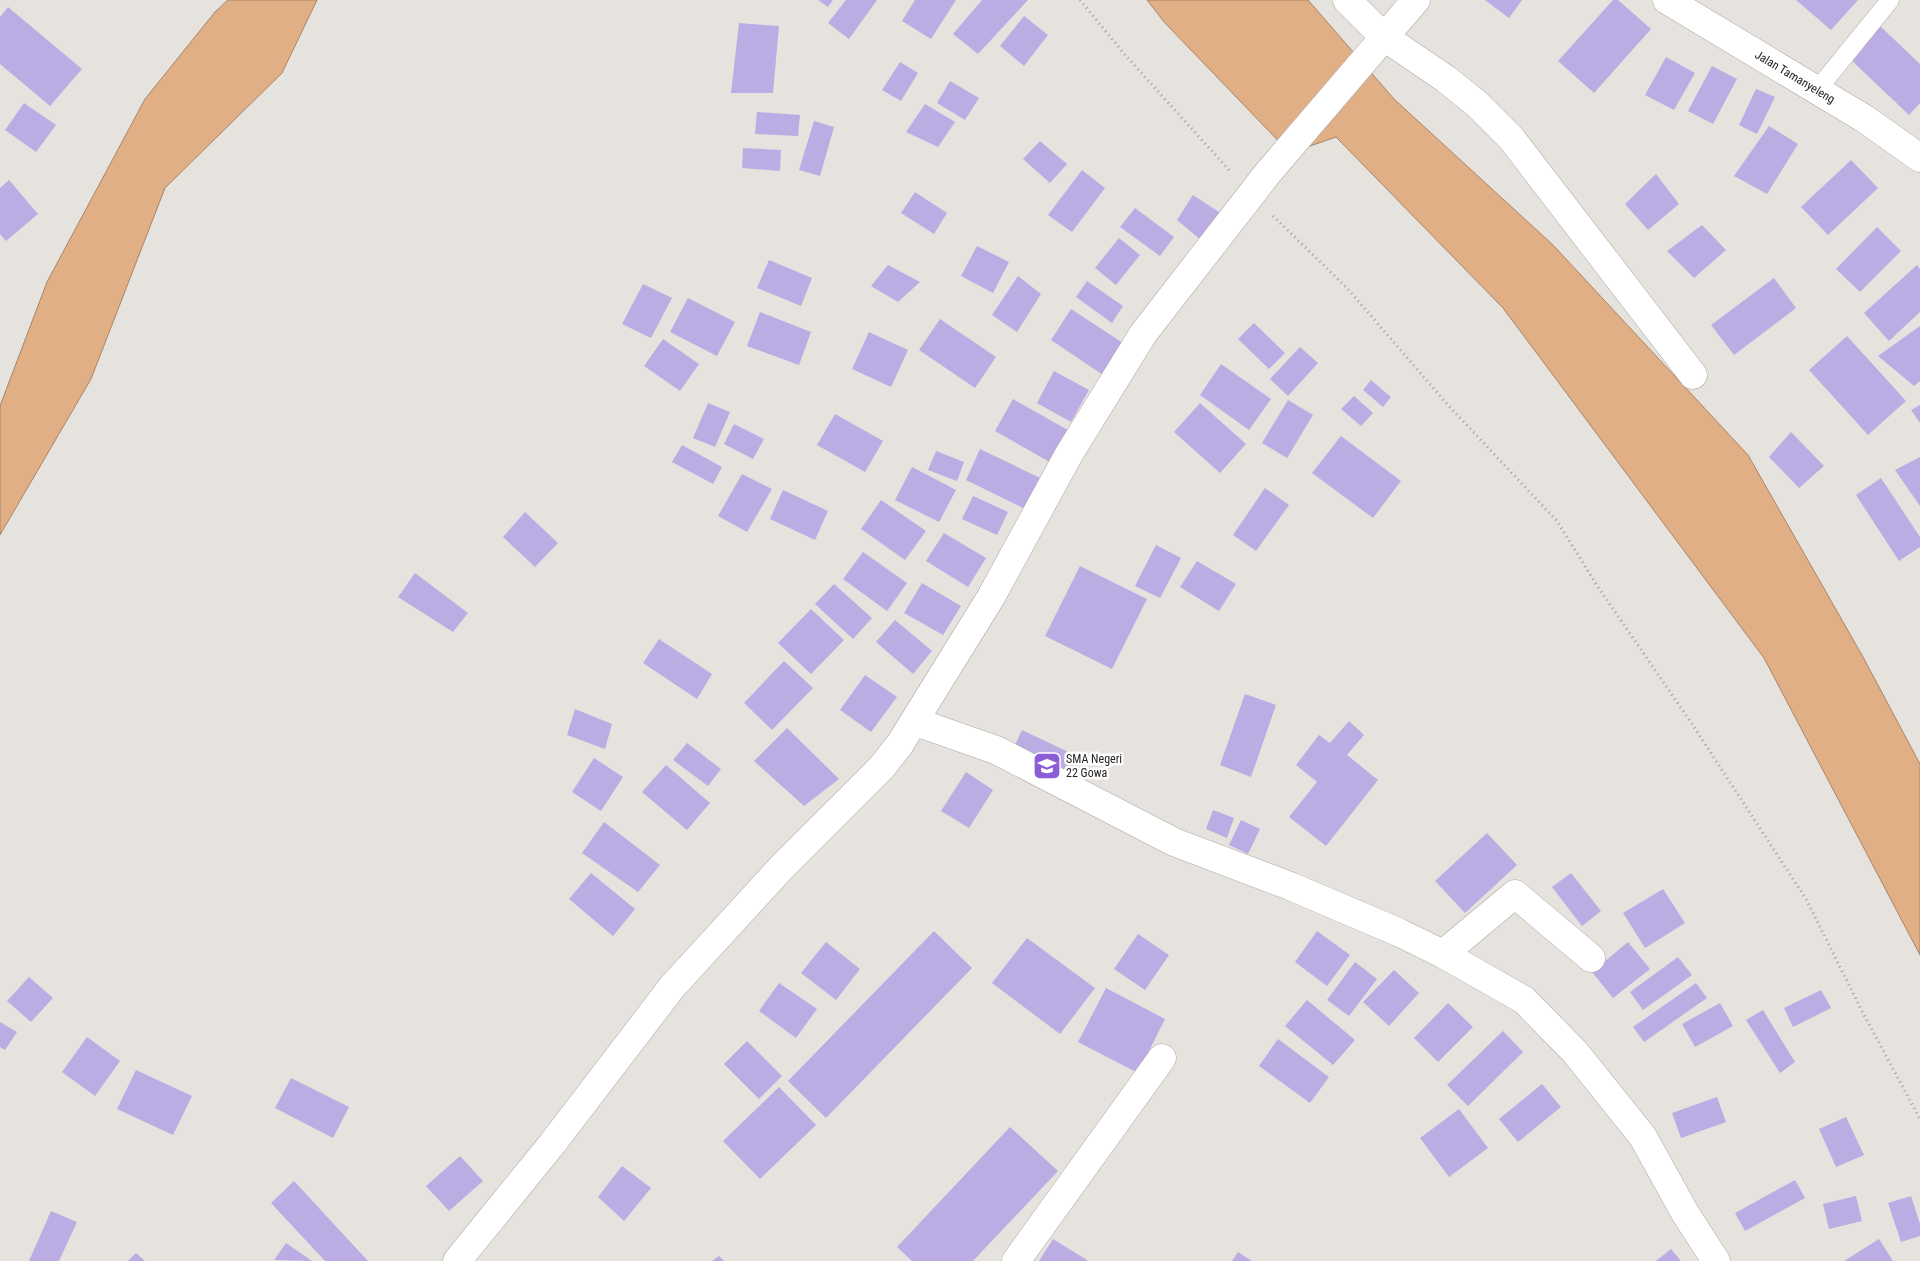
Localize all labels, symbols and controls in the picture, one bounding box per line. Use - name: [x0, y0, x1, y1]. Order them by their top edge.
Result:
- street label: Jalan Tamanyeleng: [1752, 48, 1838, 106]
- school or university icon: SMA Negeri 22 Gowa: [1032, 751, 1062, 781]
- place label: SMA Negeri 22 Gowa: [1066, 752, 1122, 780]

